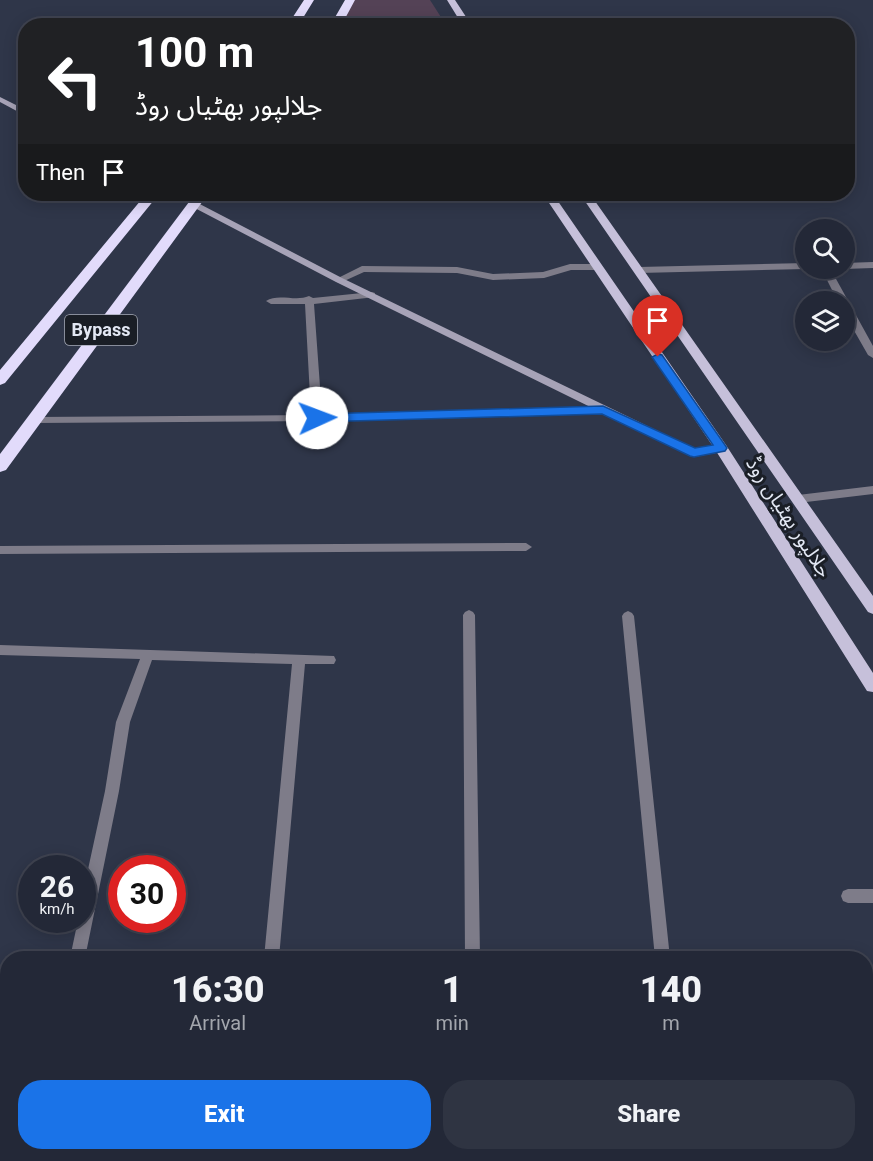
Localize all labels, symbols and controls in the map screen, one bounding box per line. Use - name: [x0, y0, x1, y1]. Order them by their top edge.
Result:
- text: 100 m: [135, 28, 254, 77]
- icon: left: [36, 42, 114, 120]
- text: جلالپور بھٹیاں روڈ: [135, 90, 323, 122]
- icon: arrive: [97, 156, 130, 189]
- text: Then: [36, 160, 85, 185]
- map controls: [795, 219, 855, 351]
- button: search: [795, 219, 855, 279]
- button: layers: [795, 291, 855, 351]
- pin: [632, 295, 683, 357]
- icon: arrive: [641, 304, 674, 337]
- road number: Bypass: [65, 315, 137, 345]
- position arrow: [285, 386, 349, 450]
- street label: جلالپور بھٹیاں روڈ: [740, 452, 837, 582]
- speed limit sign: 30: [108, 855, 186, 933]
- text: 26: [40, 869, 74, 904]
- text: km/h: [39, 900, 75, 918]
- text: 16:30: [171, 969, 264, 1011]
- text: 1: [442, 969, 463, 1011]
- text: 140: [640, 969, 702, 1011]
- text: Arrival: [189, 1011, 246, 1035]
- text: min: [435, 1011, 469, 1035]
- text: m: [662, 1011, 680, 1035]
- button: Exit: [18, 1080, 431, 1149]
- button: Share: [443, 1080, 855, 1149]

